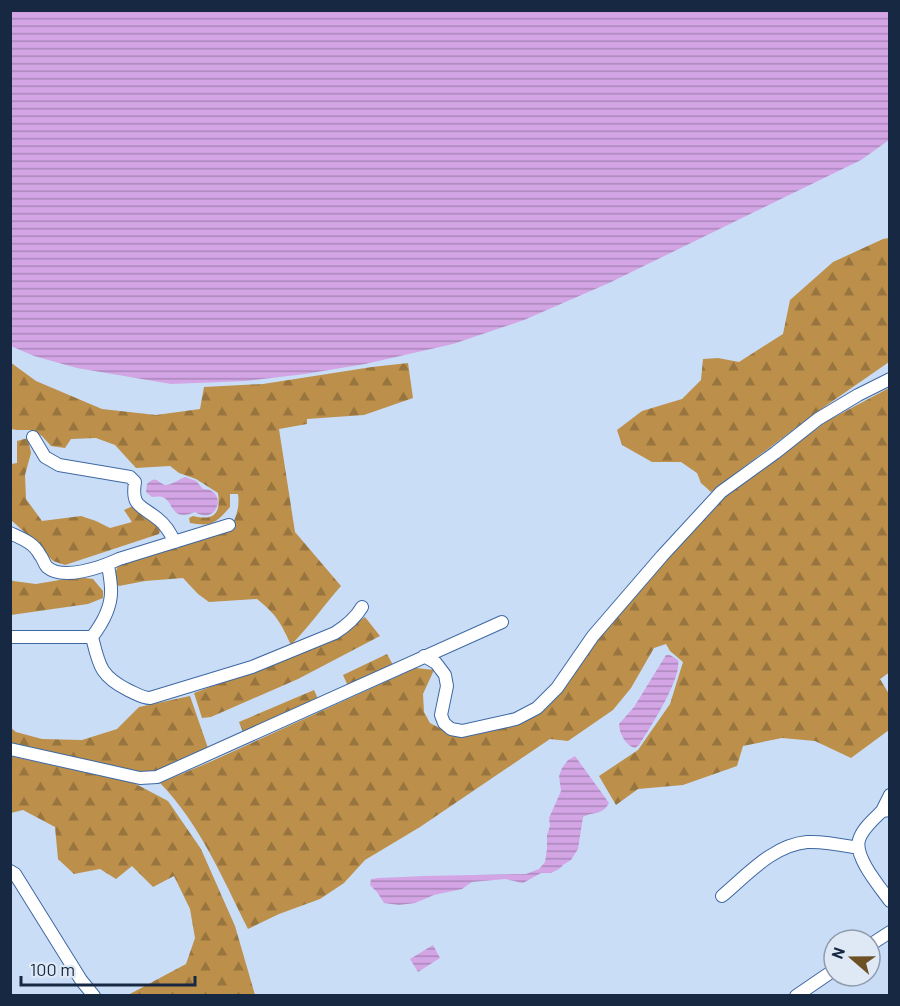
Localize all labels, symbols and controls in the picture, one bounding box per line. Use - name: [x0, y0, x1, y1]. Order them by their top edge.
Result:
- north arrow: [822, 928, 882, 988]
- text: N: [827, 944, 848, 961]
- scale bar: [21, 949, 195, 987]
- text: 100 m: [30, 958, 75, 980]

